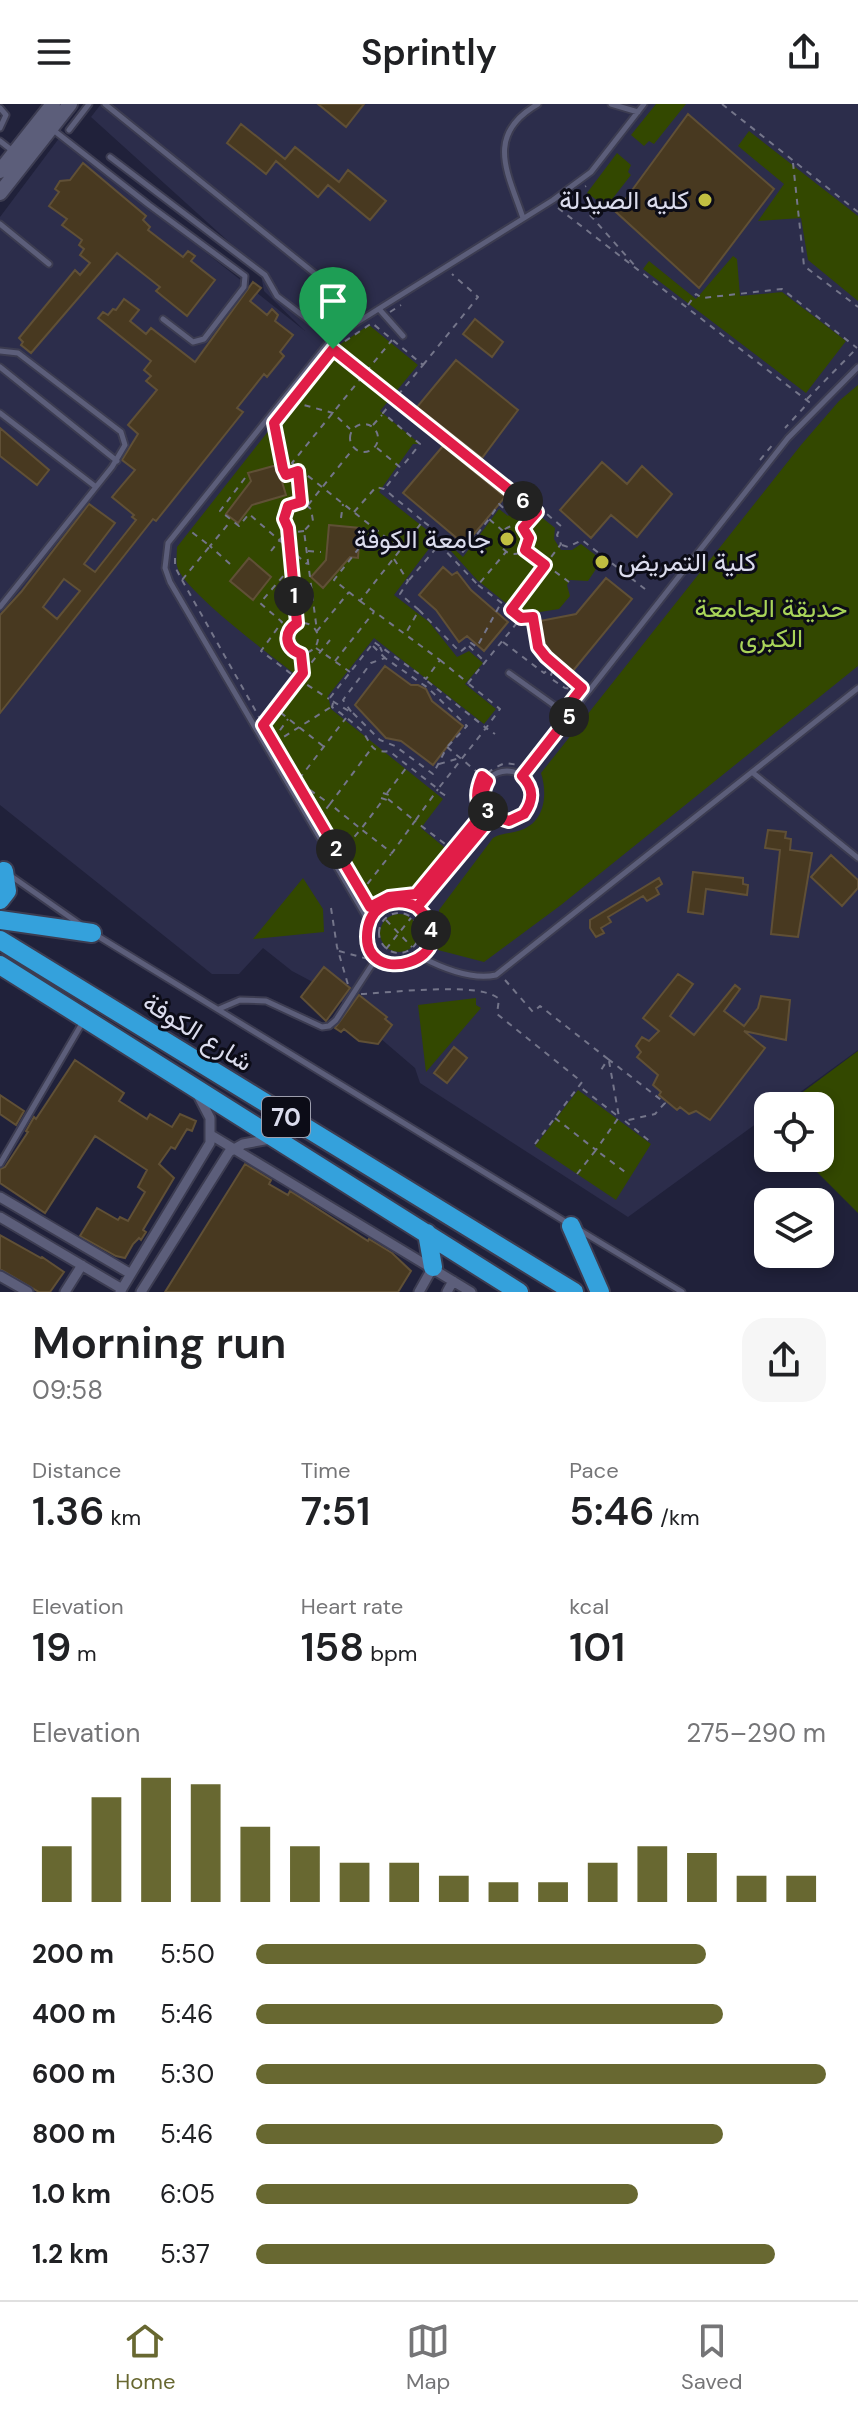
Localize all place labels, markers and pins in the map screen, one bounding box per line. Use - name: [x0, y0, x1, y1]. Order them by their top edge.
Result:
- place label: كليه الصيدلة: [559, 183, 689, 217]
- marker: كليه الصيدلة: [696, 191, 714, 209]
- pin: [299, 267, 367, 349]
- pin: 6: [503, 481, 543, 521]
- place label: جامعة الكوفة: [354, 522, 491, 556]
- marker: جامعة الكوفة: [498, 530, 516, 548]
- place label: كلية التمريض: [618, 545, 757, 579]
- marker: كلية التمريض: [593, 553, 611, 571]
- pin: 1: [274, 576, 314, 616]
- pin: 5: [549, 697, 589, 737]
- pin: 3: [468, 791, 508, 831]
- pin: 2: [316, 829, 356, 869]
- pin: 4: [411, 910, 451, 950]

